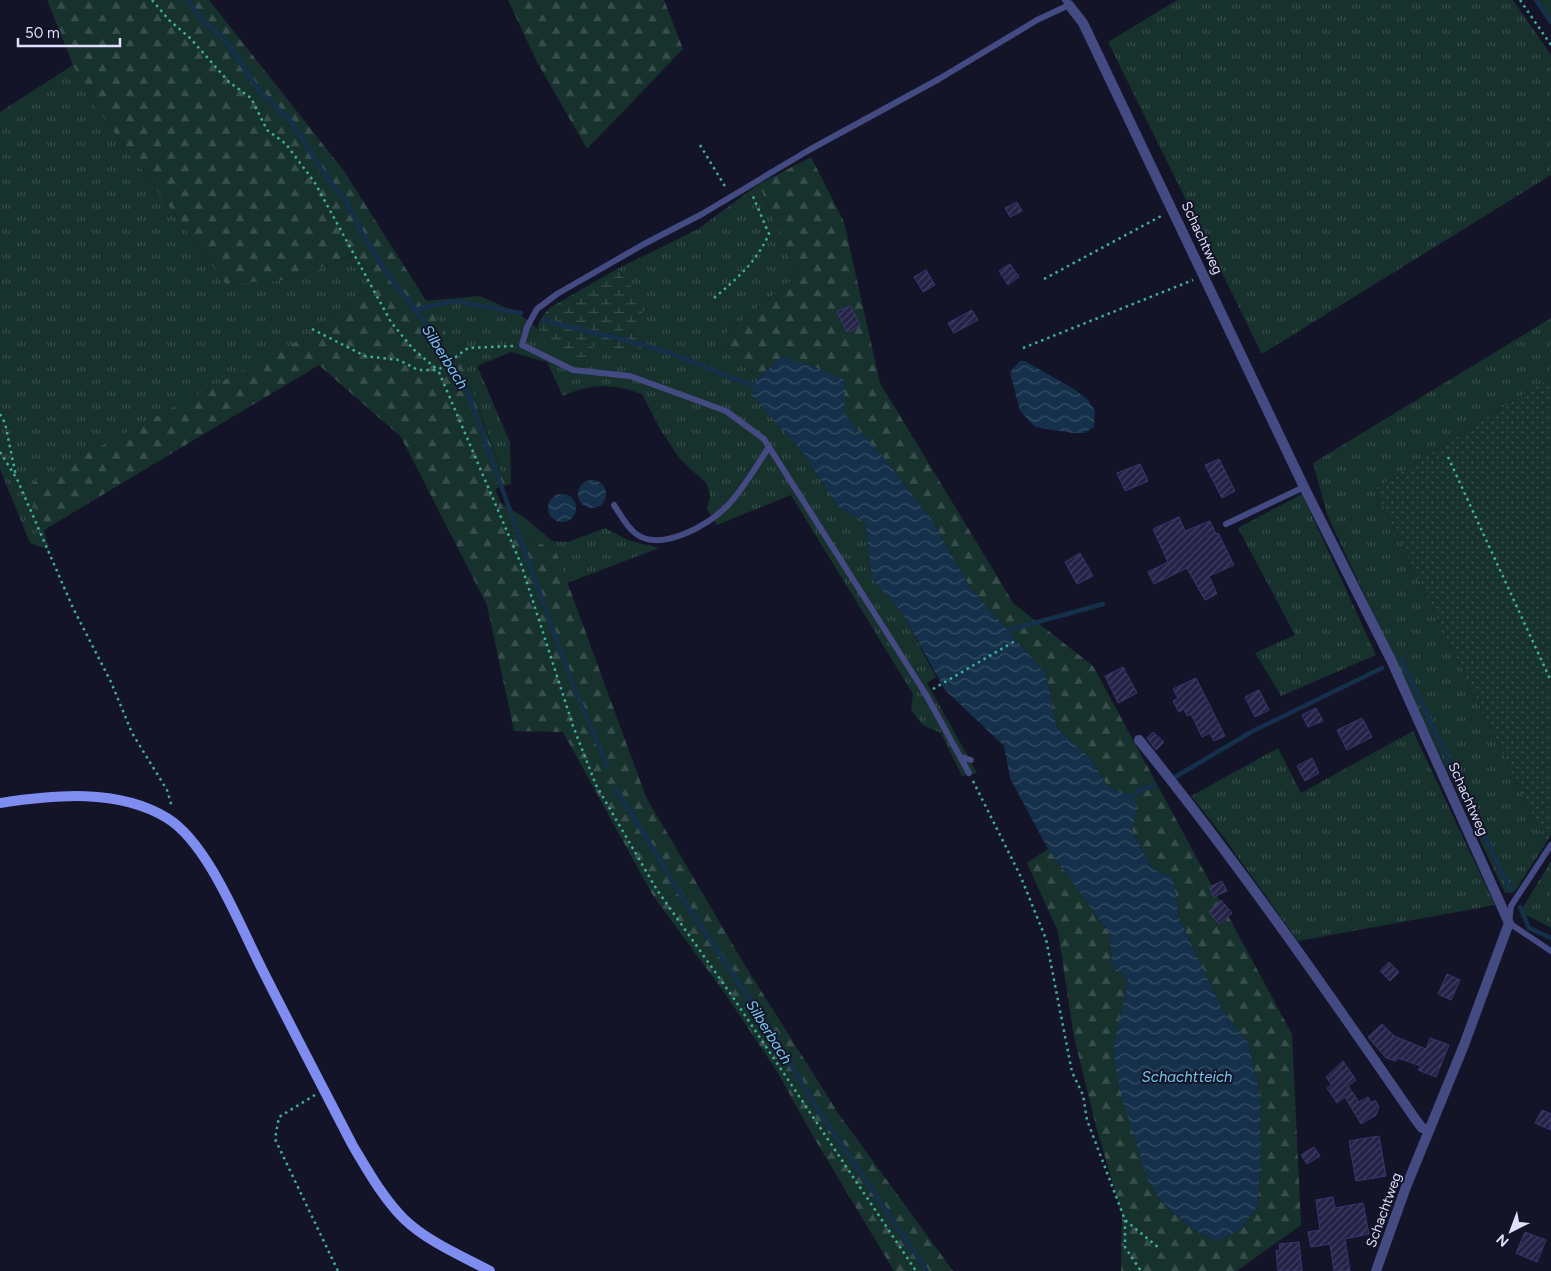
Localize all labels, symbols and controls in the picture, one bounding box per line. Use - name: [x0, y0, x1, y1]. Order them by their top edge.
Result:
- scale bar: [18, 15, 120, 47]
- text: 50 m: [25, 24, 60, 42]
- street label: Schachtweg: [1178, 199, 1226, 277]
- water label: Silberbach: [418, 322, 472, 392]
- street label: Schachtweg: [1444, 760, 1492, 838]
- water label: Silberbach: [742, 997, 796, 1067]
- water label: Schachtteich: [1142, 1068, 1232, 1086]
- street label: Schachtweg: [1363, 1170, 1405, 1250]
- north arrow: [1486, 1206, 1536, 1256]
- text: N: [1493, 1230, 1512, 1250]

